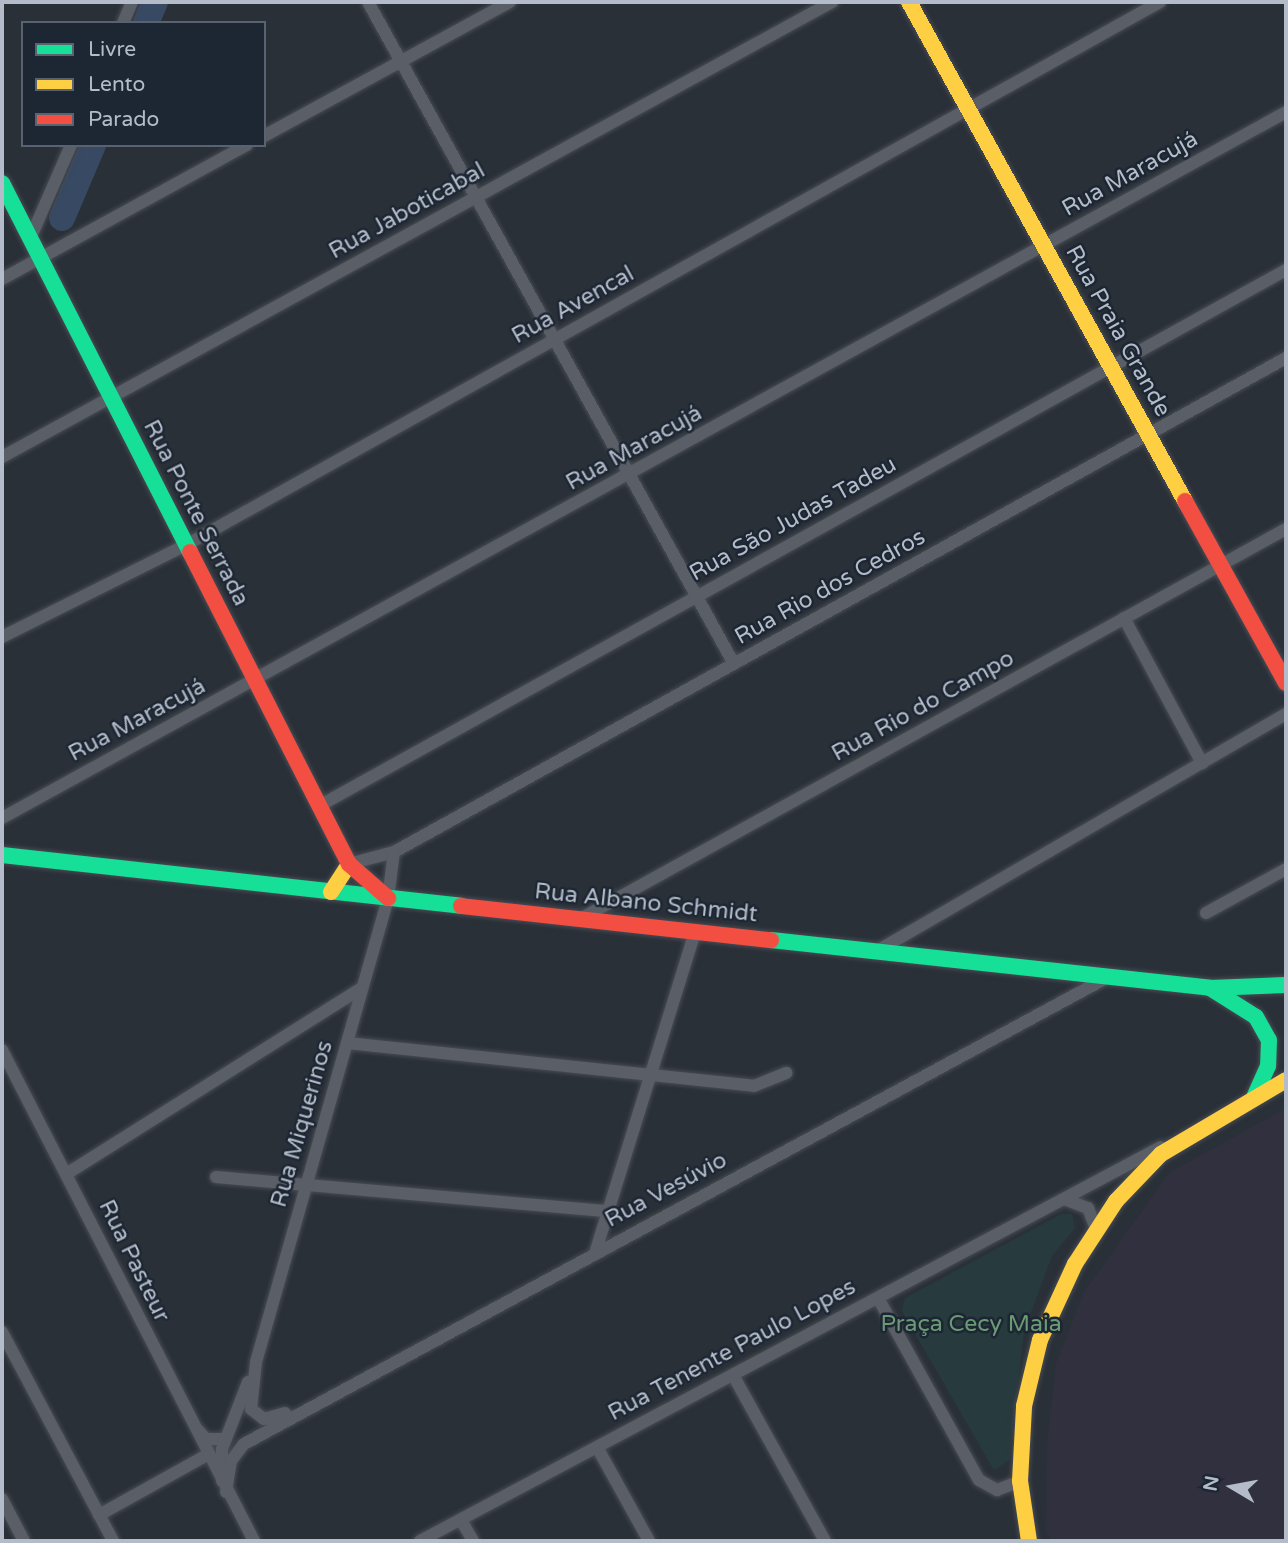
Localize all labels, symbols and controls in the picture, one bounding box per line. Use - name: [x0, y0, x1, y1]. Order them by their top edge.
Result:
- legend: [21, 21, 266, 147]
- text: Livre: [88, 37, 136, 62]
- text: Lento: [88, 72, 145, 97]
- text: Parado: [88, 107, 159, 132]
- street label: Rua Maracujá: [1057, 125, 1203, 223]
- street label: Rua Jaboticabal: [324, 157, 490, 265]
- street label: Rua Praia Grande: [1059, 241, 1177, 421]
- street label: Rua Avencal: [507, 260, 639, 350]
- street label: Rua Maracujá: [561, 399, 707, 497]
- street label: Rua Ponte Serrada: [137, 415, 255, 611]
- street label: Rua São Judas Tadeu: [685, 451, 901, 587]
- street label: Rua Rio dos Cedros: [730, 523, 930, 651]
- street label: Rua Rio do Campo: [827, 644, 1019, 768]
- street label: Rua Maracujá: [64, 672, 210, 768]
- street label: Rua Albano Schmidt: [533, 878, 759, 928]
- street label: Rua Miquerinos: [265, 1037, 339, 1211]
- street label: Rua Vesúvio: [600, 1146, 732, 1234]
- street label: Rua Pasteur: [93, 1195, 175, 1327]
- street label: Rua Tenente Paulo Lopes: [603, 1273, 861, 1427]
- park label: Praça Cecy Maia: [880, 1310, 1062, 1338]
- north arrow: [1197, 1452, 1267, 1522]
- text: N: [1199, 1474, 1223, 1493]

